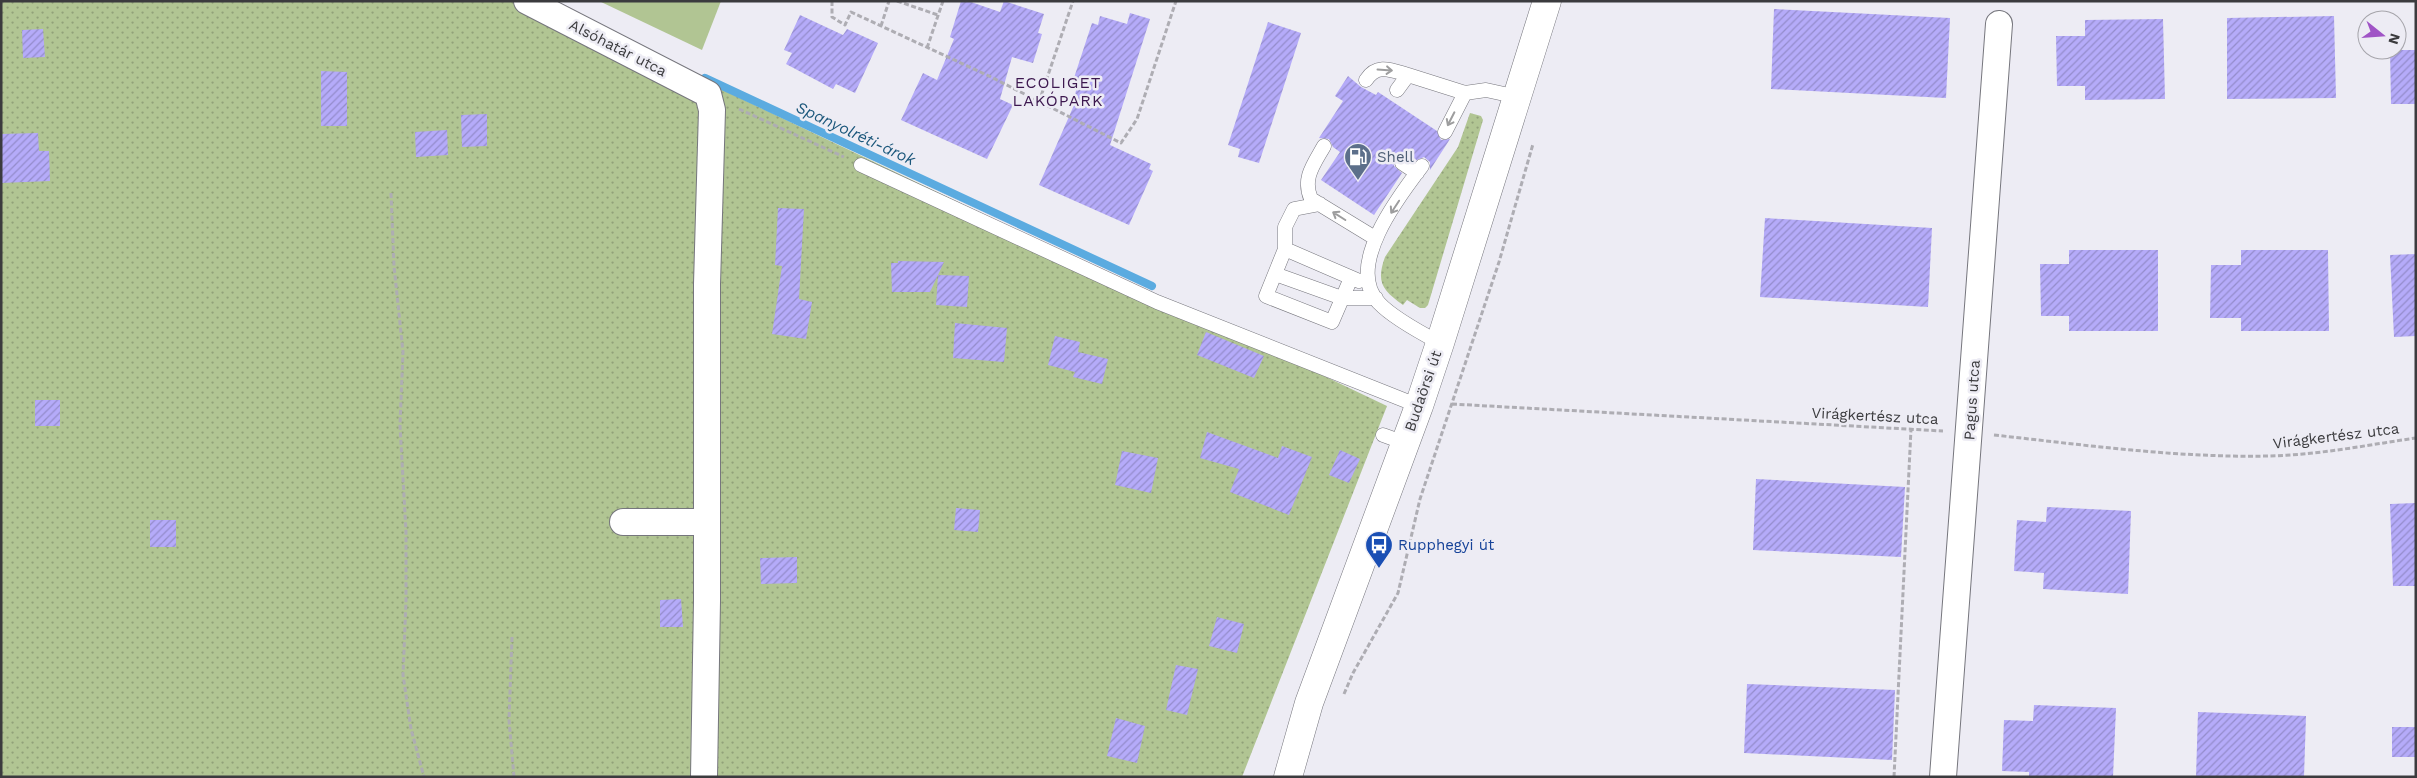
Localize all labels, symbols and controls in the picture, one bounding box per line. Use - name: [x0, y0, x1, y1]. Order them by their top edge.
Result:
- north arrow: [2357, 10, 2407, 60]
- street label: Alsóhatár utca: [566, 16, 670, 81]
- text: N: [2385, 32, 2404, 46]
- one-way arrow: [1376, 65, 1392, 74]
- district label: ECOLIGET LAKÓPARK: [1013, 73, 1103, 110]
- water label: Spanyolréti-árok: [793, 97, 920, 170]
- one-way arrow: [1446, 111, 1455, 126]
- fuel station icon: Shell: [1343, 142, 1373, 181]
- place label: Shell: [1377, 148, 1414, 166]
- one-way arrow: [1390, 199, 1400, 213]
- one-way arrow: [1332, 211, 1346, 221]
- street label: Budaörsi út: [1401, 348, 1445, 434]
- street label: Pagus utca: [1960, 359, 1984, 441]
- street label: Virágkertész utca: [1811, 404, 1939, 428]
- street label: Virágkertész utca: [2272, 419, 2401, 453]
- bus stop icon: Rupphegyi út: [1364, 530, 1394, 569]
- place label: Rupphegyi út: [1398, 536, 1495, 554]

